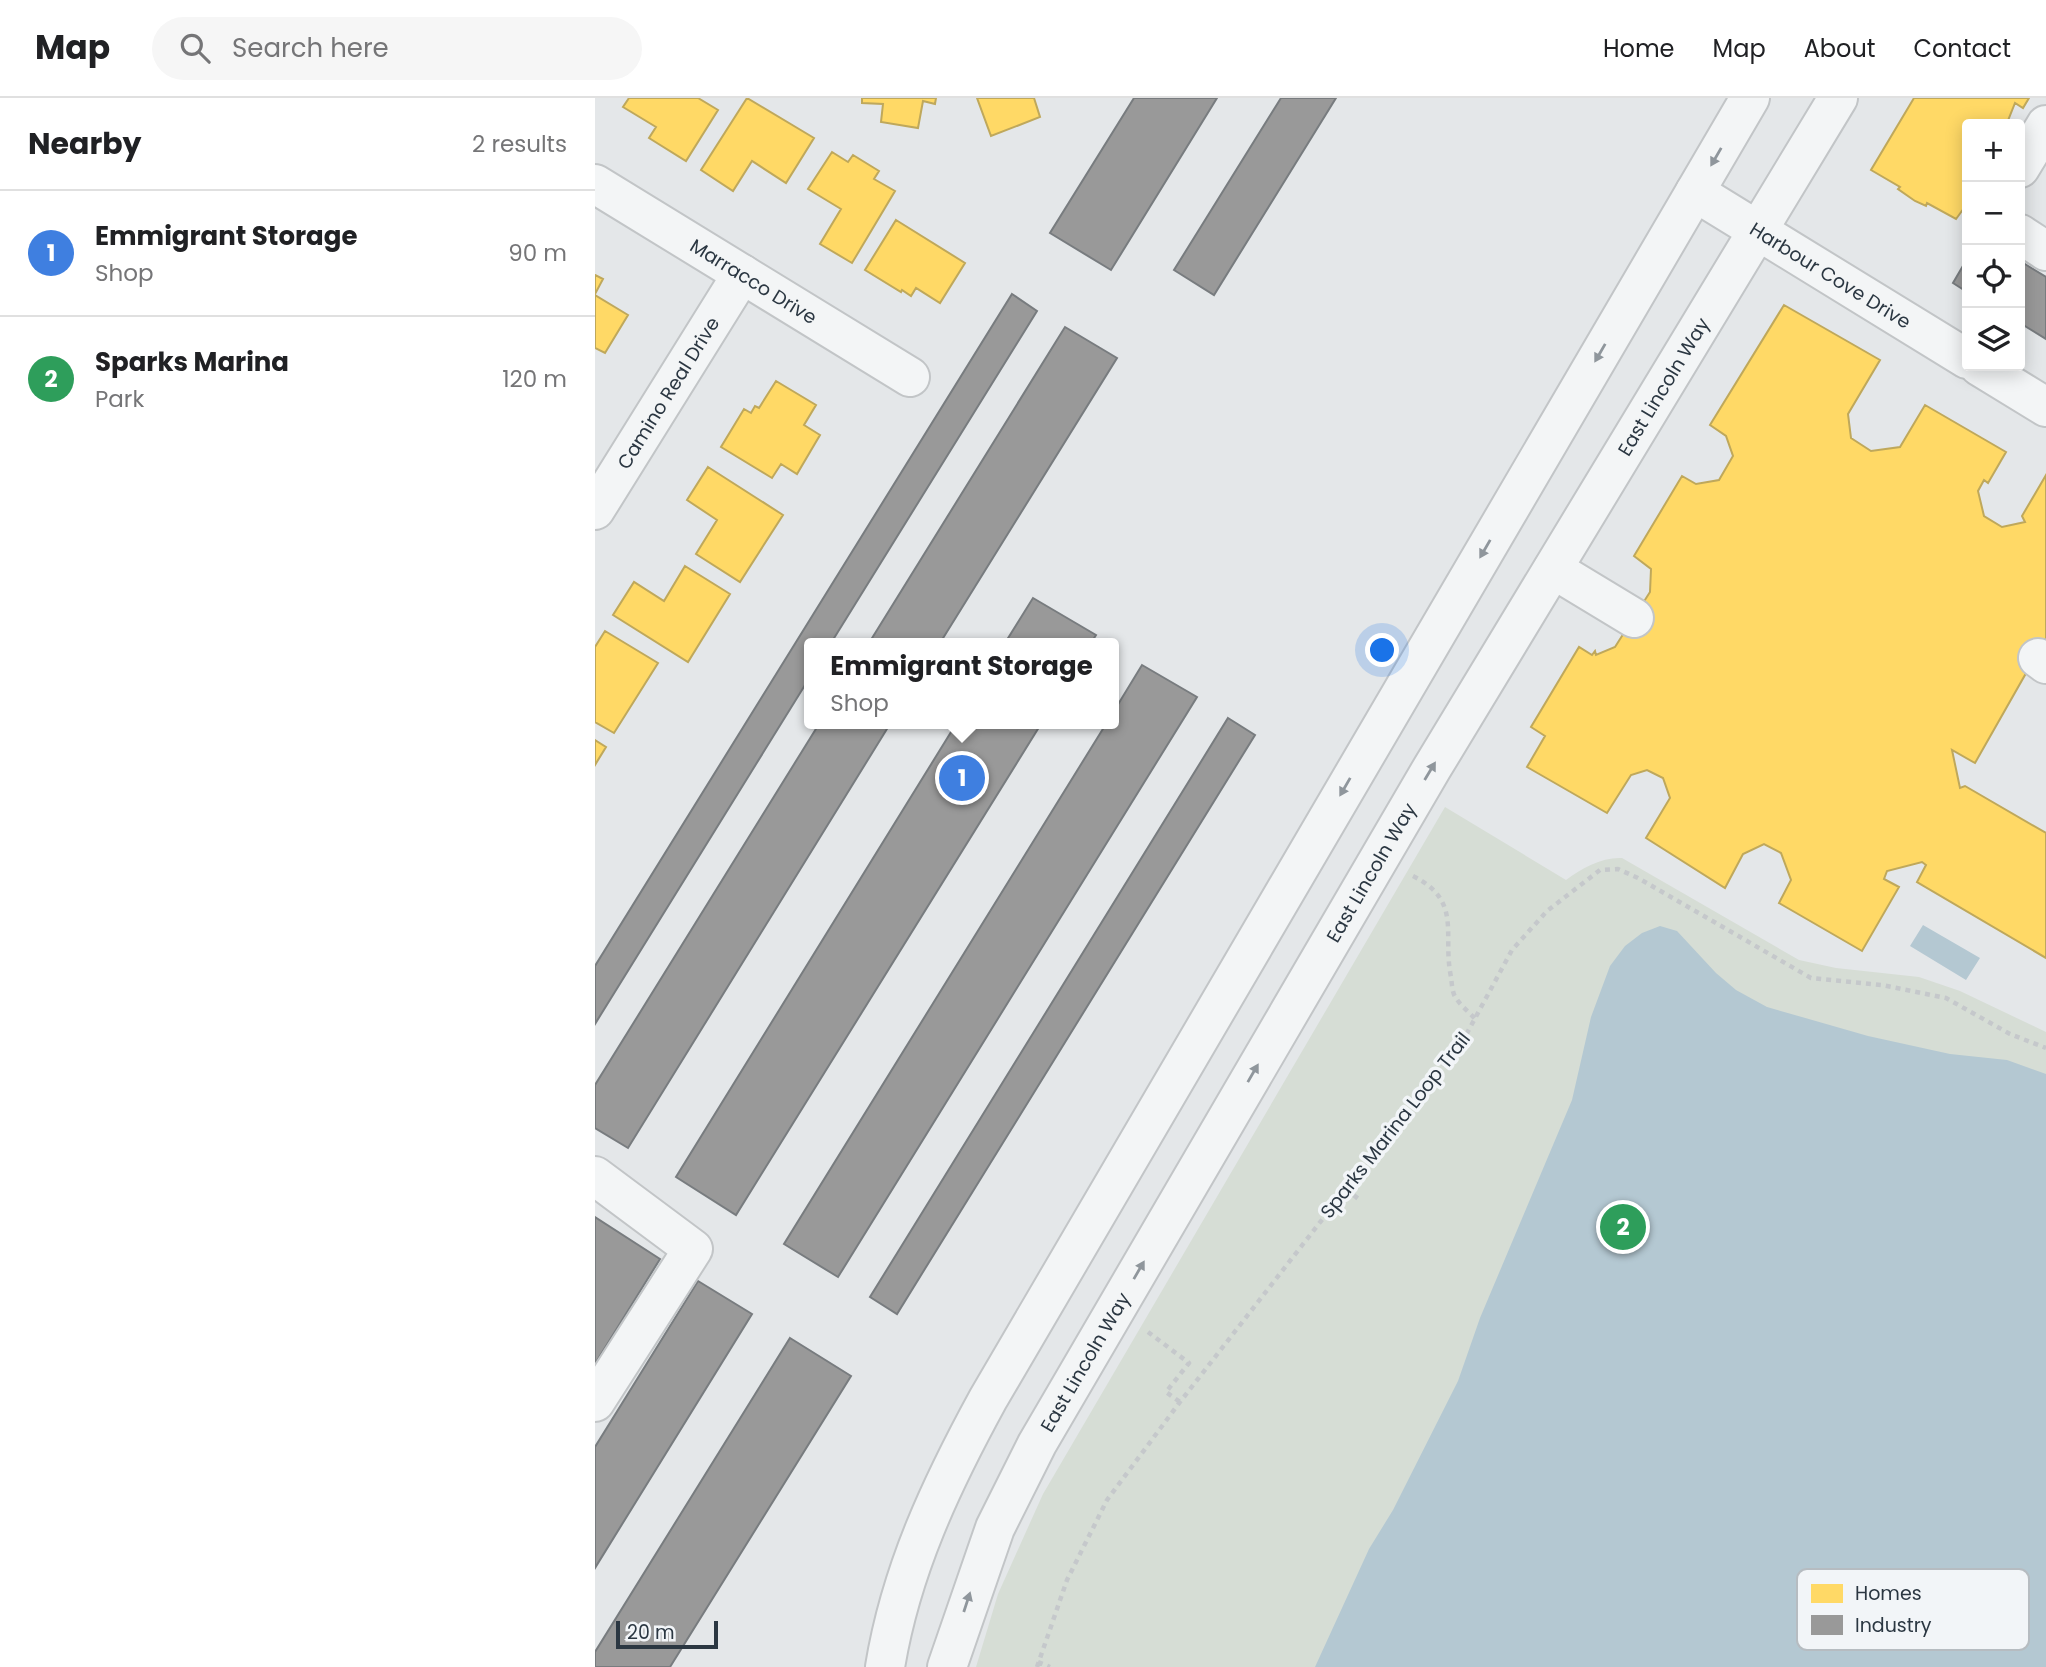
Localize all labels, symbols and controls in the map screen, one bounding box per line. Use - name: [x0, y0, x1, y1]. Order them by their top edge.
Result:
- search box: [152, 17, 642, 80]
- text: Map: [35, 24, 110, 71]
- icon: search: [176, 29, 214, 67]
- text: Search here: [232, 30, 389, 66]
- text: Home: [1603, 32, 1675, 65]
- text: Map: [1713, 32, 1766, 65]
- text: About: [1804, 32, 1875, 65]
- text: Contact: [1913, 32, 2011, 65]
- map controls: [1962, 119, 2025, 371]
- button: +: [1962, 119, 2025, 182]
- text: Nearby: [28, 122, 142, 165]
- text: 2 results: [472, 128, 567, 160]
- one-way arrow: [1710, 147, 1722, 166]
- button: −: [1962, 182, 2025, 245]
- street label: Harbour Cove Drive: [1745, 216, 1916, 335]
- text: Emmigrant Storage: [95, 218, 357, 254]
- street label: Marracco Drive: [685, 232, 822, 331]
- text: 1: [47, 237, 55, 269]
- text: 90 m: [508, 237, 567, 269]
- button: locate: [1962, 245, 2025, 308]
- text: Shop: [95, 257, 154, 289]
- button: layers: [1962, 308, 2025, 371]
- street label: Camino Real Drive: [611, 312, 726, 474]
- street label: East Lincoln Way: [1611, 312, 1716, 461]
- one-way arrow: [1595, 343, 1607, 363]
- text: Sparks Marina: [95, 344, 289, 380]
- text: 2: [44, 363, 58, 395]
- text: 120 m: [502, 363, 567, 395]
- text: Park: [95, 383, 144, 415]
- one-way arrow: [1479, 540, 1491, 559]
- your location: [1365, 633, 1399, 667]
- popup: [804, 638, 1119, 729]
- text: Emmigrant Storage: [830, 648, 1093, 684]
- text: Shop: [830, 687, 889, 719]
- pin: 1: [939, 752, 985, 804]
- one-way arrow: [1423, 761, 1435, 781]
- one-way arrow: [1339, 778, 1351, 797]
- street label: East Lincoln Way: [1320, 798, 1423, 947]
- street label: Sparks Marina Loop Trail: [1314, 1026, 1477, 1224]
- one-way arrow: [1247, 1064, 1259, 1083]
- pin: 2: [1600, 1201, 1646, 1253]
- one-way arrow: [1132, 1260, 1145, 1279]
- street label: East Lincoln Way: [1034, 1287, 1137, 1437]
- legend: [1797, 1569, 2029, 1650]
- text: Homes: [1855, 1580, 1922, 1607]
- one-way arrow: [963, 1591, 973, 1612]
- text: Industry: [1855, 1612, 1932, 1639]
- scale bar: [616, 1618, 717, 1650]
- text: 20 m: [627, 1619, 675, 1646]

